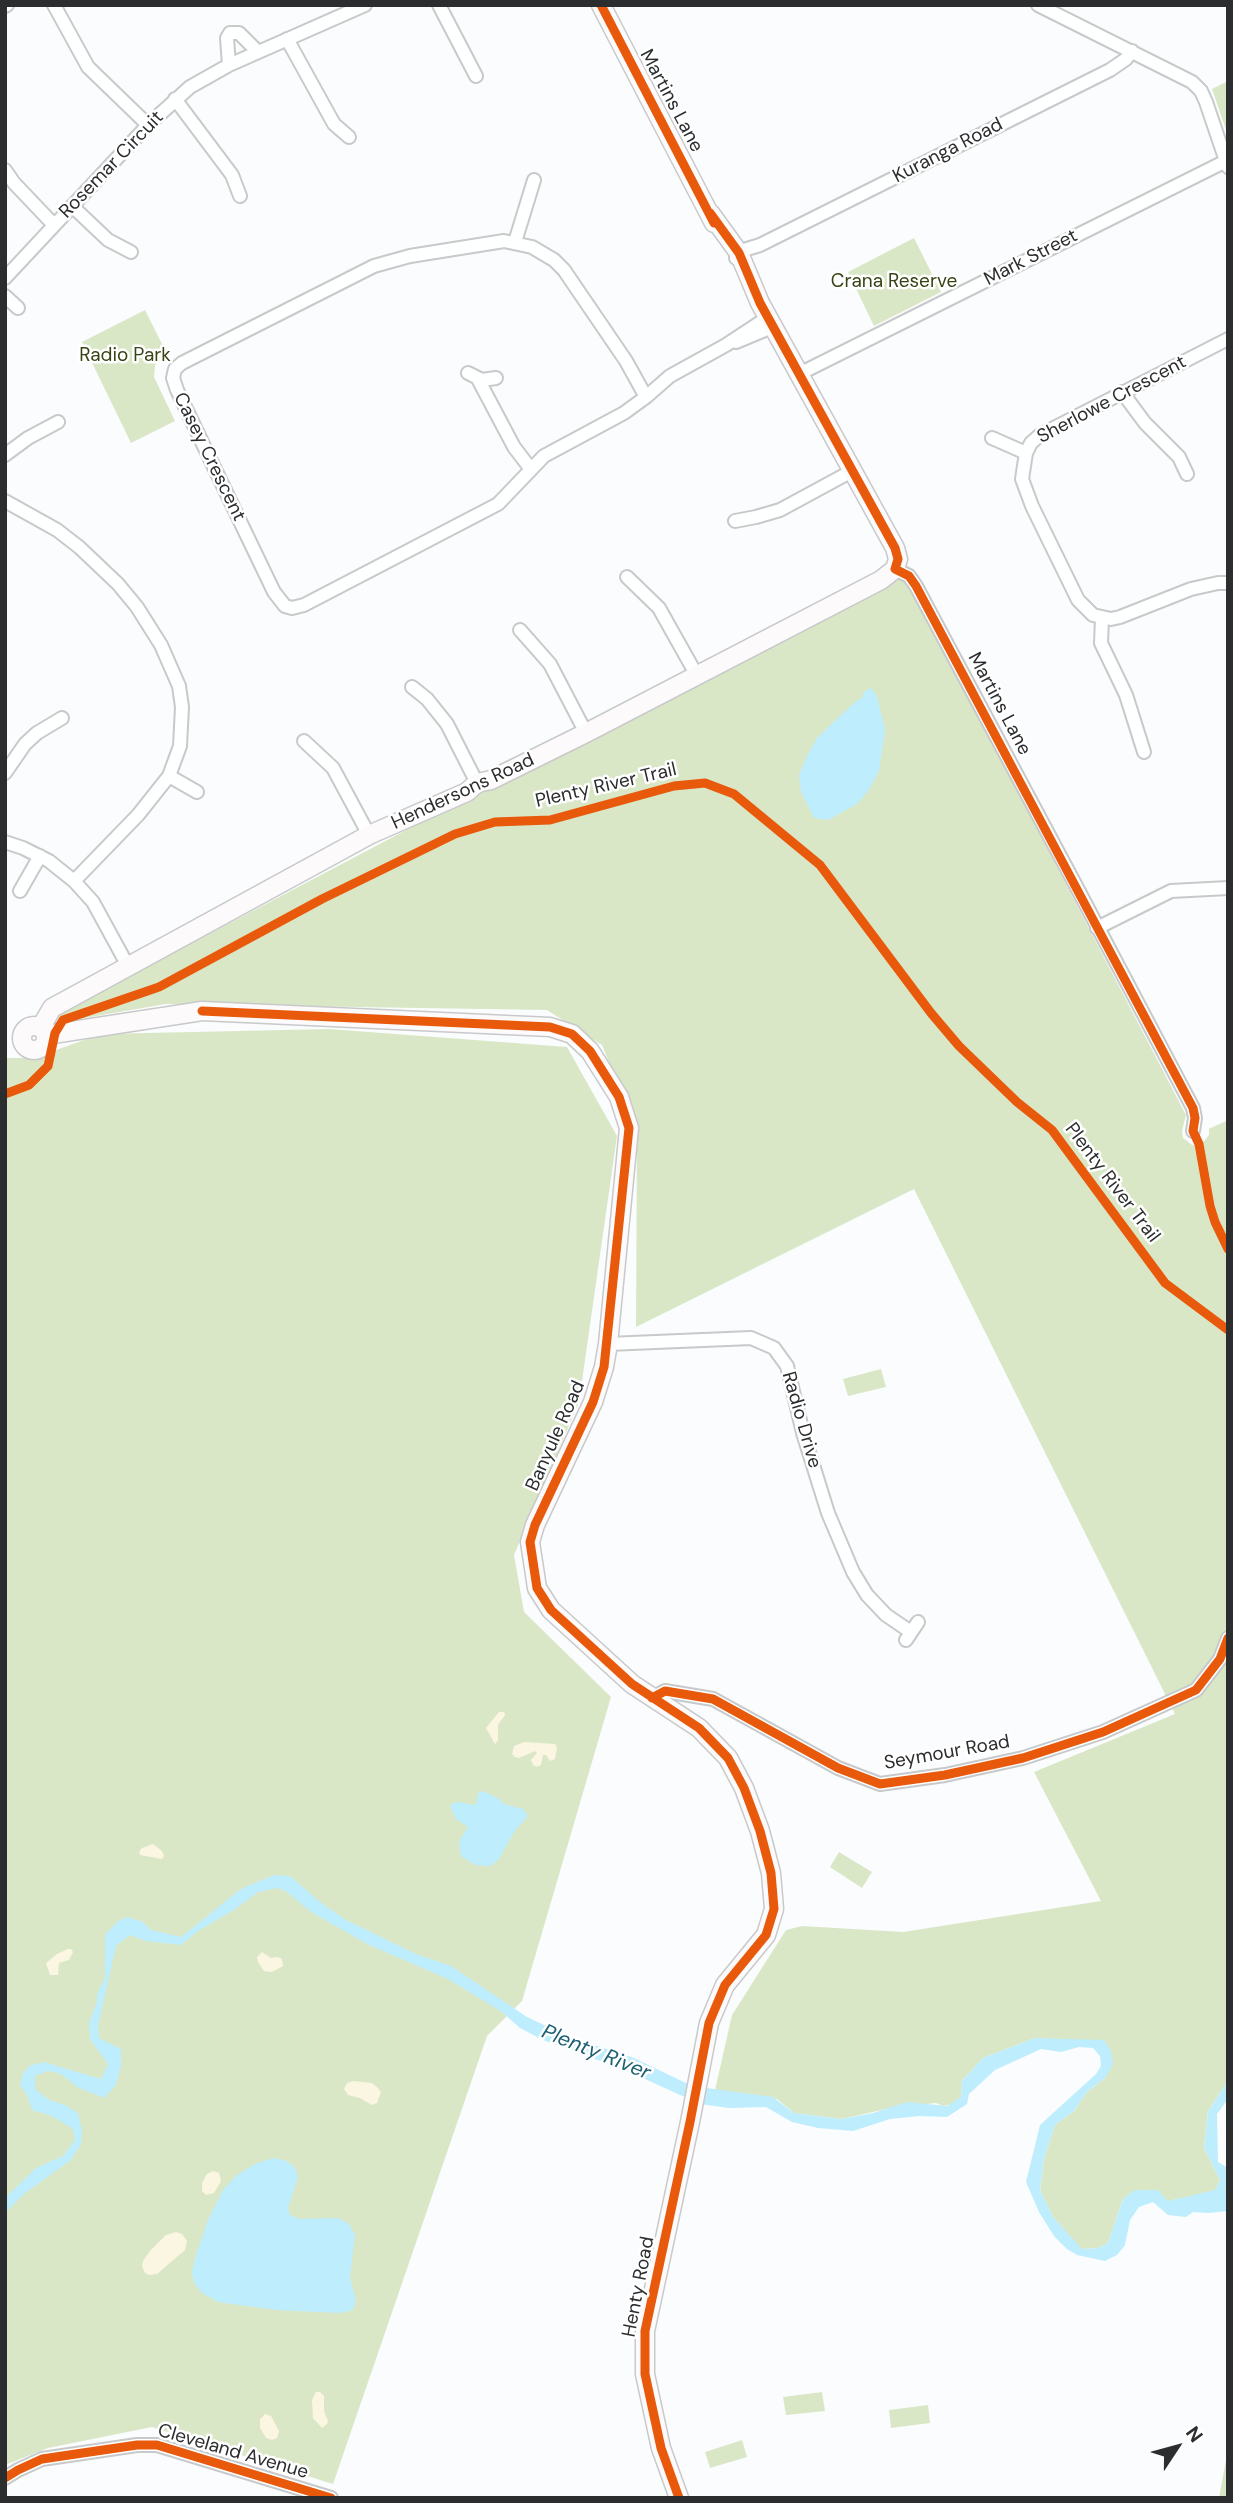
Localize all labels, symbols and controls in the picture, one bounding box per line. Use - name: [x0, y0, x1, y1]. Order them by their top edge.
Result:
- street label: Martins Lane: [634, 46, 708, 156]
- street label: Rosemar Circuit: [55, 107, 169, 223]
- street label: Kuranga Road: [889, 114, 1007, 188]
- street label: Mark Street: [980, 225, 1082, 291]
- park label: Crana Reserve: [831, 271, 957, 293]
- park label: Radio Park: [79, 345, 171, 367]
- street label: Sherlowe Crescent: [1034, 351, 1190, 449]
- street label: Casey Crescent: [168, 389, 250, 525]
- street label: Martins Lane: [962, 649, 1036, 759]
- street label: Hendersons Road: [388, 749, 538, 835]
- street label: Plenty River Trail: [533, 759, 679, 813]
- street label: Plenty River Trail: [1060, 1119, 1164, 1247]
- street label: Radio Drive: [776, 1369, 826, 1471]
- street label: Banyule Road: [522, 1377, 590, 1495]
- street label: Seymour Road: [882, 1731, 1012, 1775]
- water label: Plenty River: [538, 2020, 654, 2086]
- street label: Henty Road: [618, 2235, 660, 2339]
- north arrow: [1142, 2412, 1212, 2482]
- street label: Cleveland Avenue: [155, 2420, 311, 2484]
- text: N: [1180, 2421, 1209, 2447]

